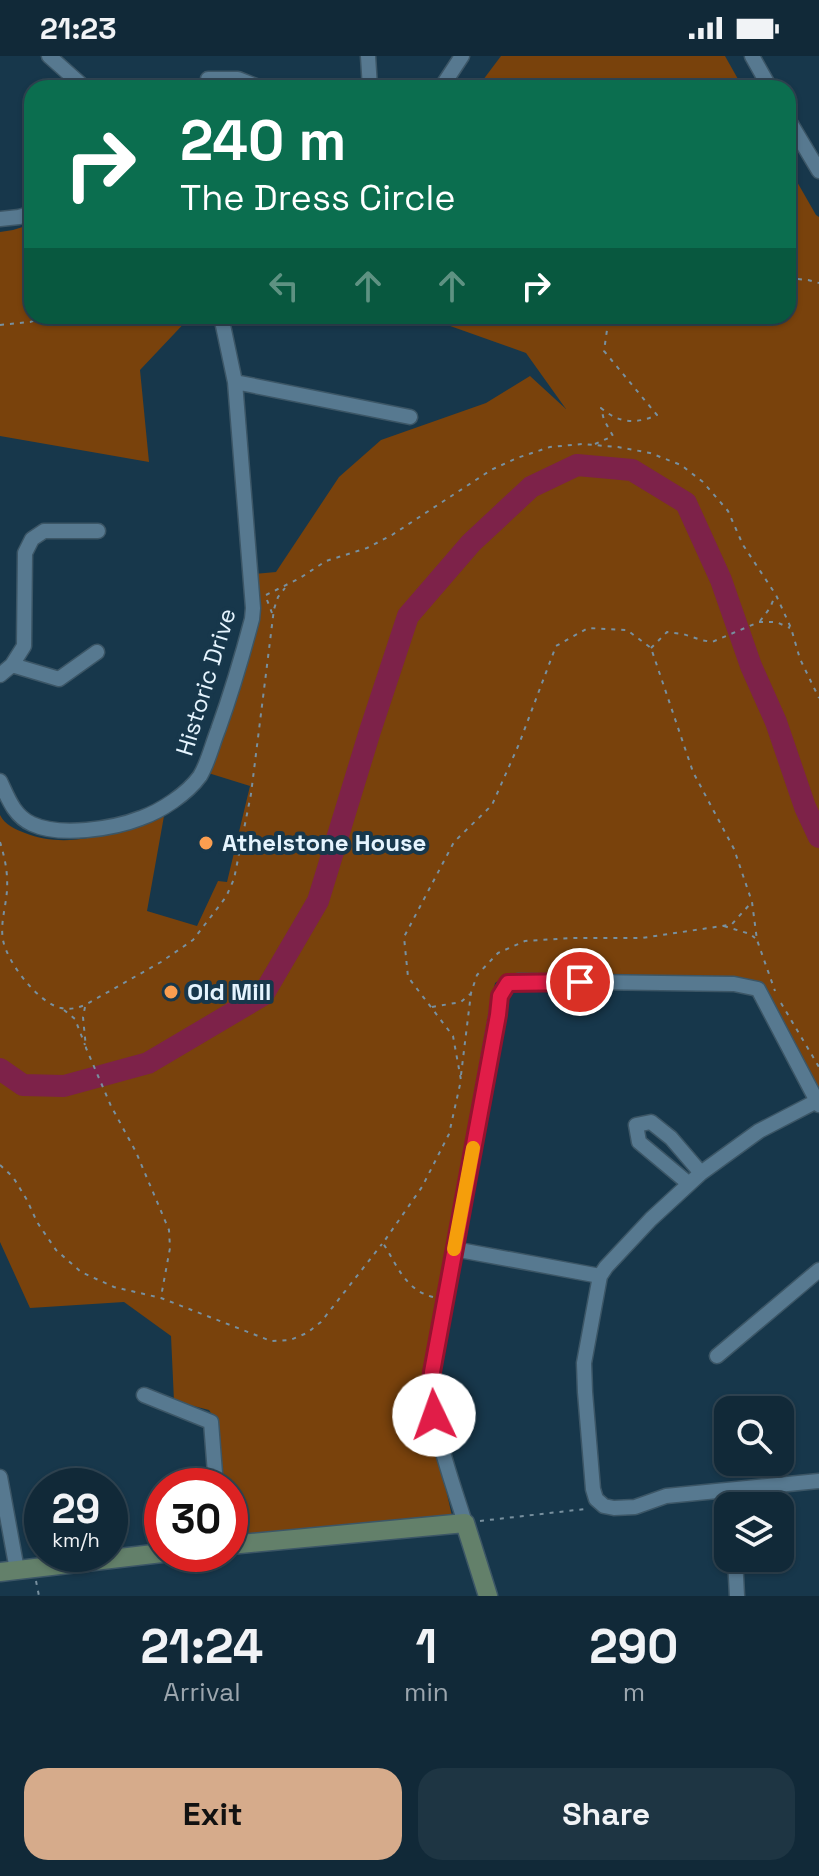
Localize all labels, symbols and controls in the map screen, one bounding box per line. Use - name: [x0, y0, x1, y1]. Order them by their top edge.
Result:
- text: 21:23: [40, 9, 116, 48]
- text: 240 m: [180, 105, 346, 176]
- icon: right: [48, 112, 152, 216]
- text: The Dress Circle: [180, 175, 456, 221]
- icon: left: [262, 264, 306, 308]
- icon: ahead: [346, 264, 390, 308]
- icon: ahead: [430, 264, 474, 308]
- icon: right: [514, 264, 558, 308]
- street label: Historic Drive: [168, 604, 243, 759]
- place label: Athelstone House: [222, 827, 426, 858]
- marker: Athelstone House: [197, 834, 215, 852]
- pin: [546, 948, 614, 1016]
- icon: arrive: [558, 960, 602, 1004]
- place label: Old Mill: [187, 976, 271, 1007]
- marker: Old Mill: [162, 983, 180, 1001]
- position arrow: [392, 1373, 476, 1457]
- map controls: [714, 1396, 794, 1572]
- button: search: [714, 1396, 794, 1476]
- speed limit sign: 30: [144, 1468, 248, 1572]
- text: 29: [52, 1484, 100, 1535]
- button: layers: [714, 1492, 794, 1572]
- text: km/h: [52, 1527, 100, 1553]
- text: 21:24: [141, 1616, 263, 1677]
- text: 1: [416, 1616, 437, 1677]
- text: 290: [589, 1616, 678, 1677]
- text: Arrival: [163, 1675, 241, 1709]
- text: min: [404, 1675, 449, 1709]
- text: m: [623, 1675, 645, 1709]
- button: Exit: [24, 1768, 402, 1860]
- button: Share: [418, 1768, 795, 1860]

